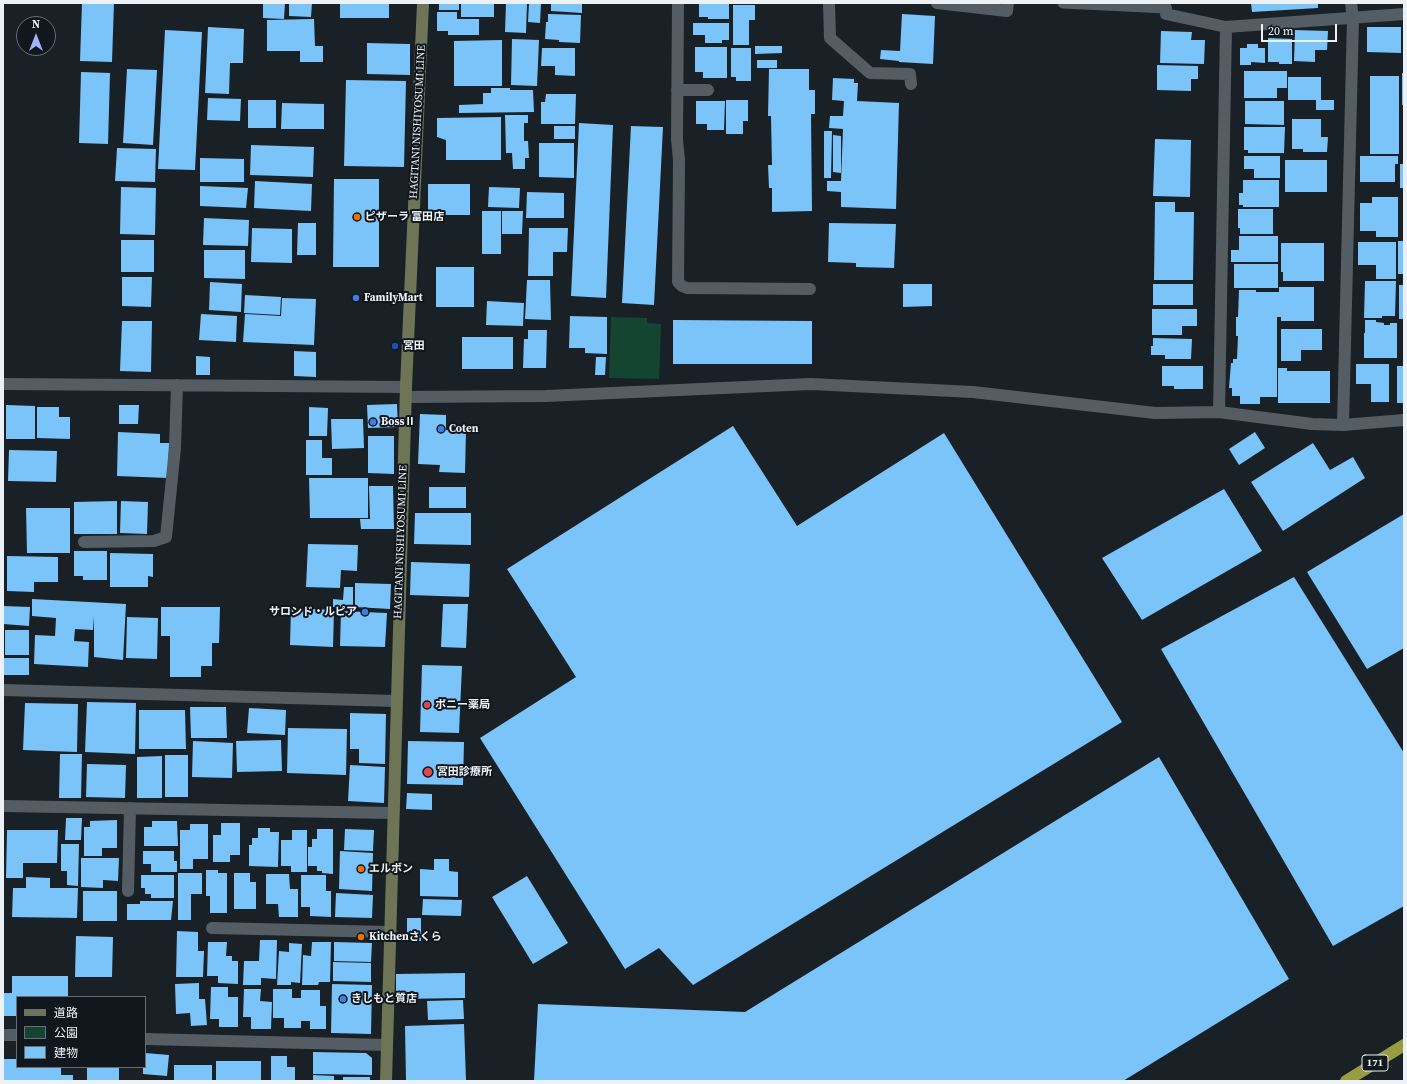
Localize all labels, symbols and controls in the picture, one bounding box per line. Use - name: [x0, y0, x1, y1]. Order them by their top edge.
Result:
- north arrow: [16, 16, 56, 56]
- scale bar: [1263, 16, 1339, 42]
- text: N: [32, 17, 40, 32]
- text: 20 m: [1268, 23, 1294, 39]
- street label: HAGITANI NISHIYOSUMI LINE: [407, 45, 429, 199]
- place label: ピザーラ 富田店: [365, 210, 444, 224]
- marker: ピザーラ 富田店: [352, 212, 362, 222]
- place label: FamilyMart: [364, 291, 423, 305]
- marker: FamilyMart: [351, 293, 361, 303]
- place label: 宮田: [403, 339, 425, 353]
- marker: 宮田: [390, 341, 400, 351]
- place label: BossⅡ: [381, 415, 415, 429]
- marker: BossⅡ: [368, 417, 378, 427]
- place label: Coten: [449, 422, 478, 436]
- marker: Coten: [436, 424, 446, 434]
- street label: HAGITANI NISHIYOSUMI LINE: [392, 465, 410, 619]
- place label: サロンド・ルピア: [269, 605, 357, 619]
- marker: サロンド・ルピア: [360, 607, 370, 617]
- place label: ポニー薬局: [435, 698, 490, 712]
- marker: ポニー薬局: [422, 700, 432, 710]
- place label: 宮田診療所: [437, 765, 492, 779]
- marker: 宮田診療所: [422, 766, 434, 778]
- place label: エルボン: [369, 862, 413, 876]
- marker: エルボン: [356, 864, 366, 874]
- place label: Kitchenさくら: [369, 930, 442, 944]
- marker: Kitchenさくら: [356, 932, 366, 942]
- place label: きしもと質店: [351, 992, 417, 1006]
- marker: きしもと質店: [338, 994, 348, 1004]
- legend: [16, 996, 146, 1068]
- text: 道路: [54, 1005, 78, 1021]
- text: 公園: [54, 1025, 78, 1041]
- text: 建物: [54, 1045, 78, 1061]
- road number: 171: [1362, 1055, 1388, 1071]

